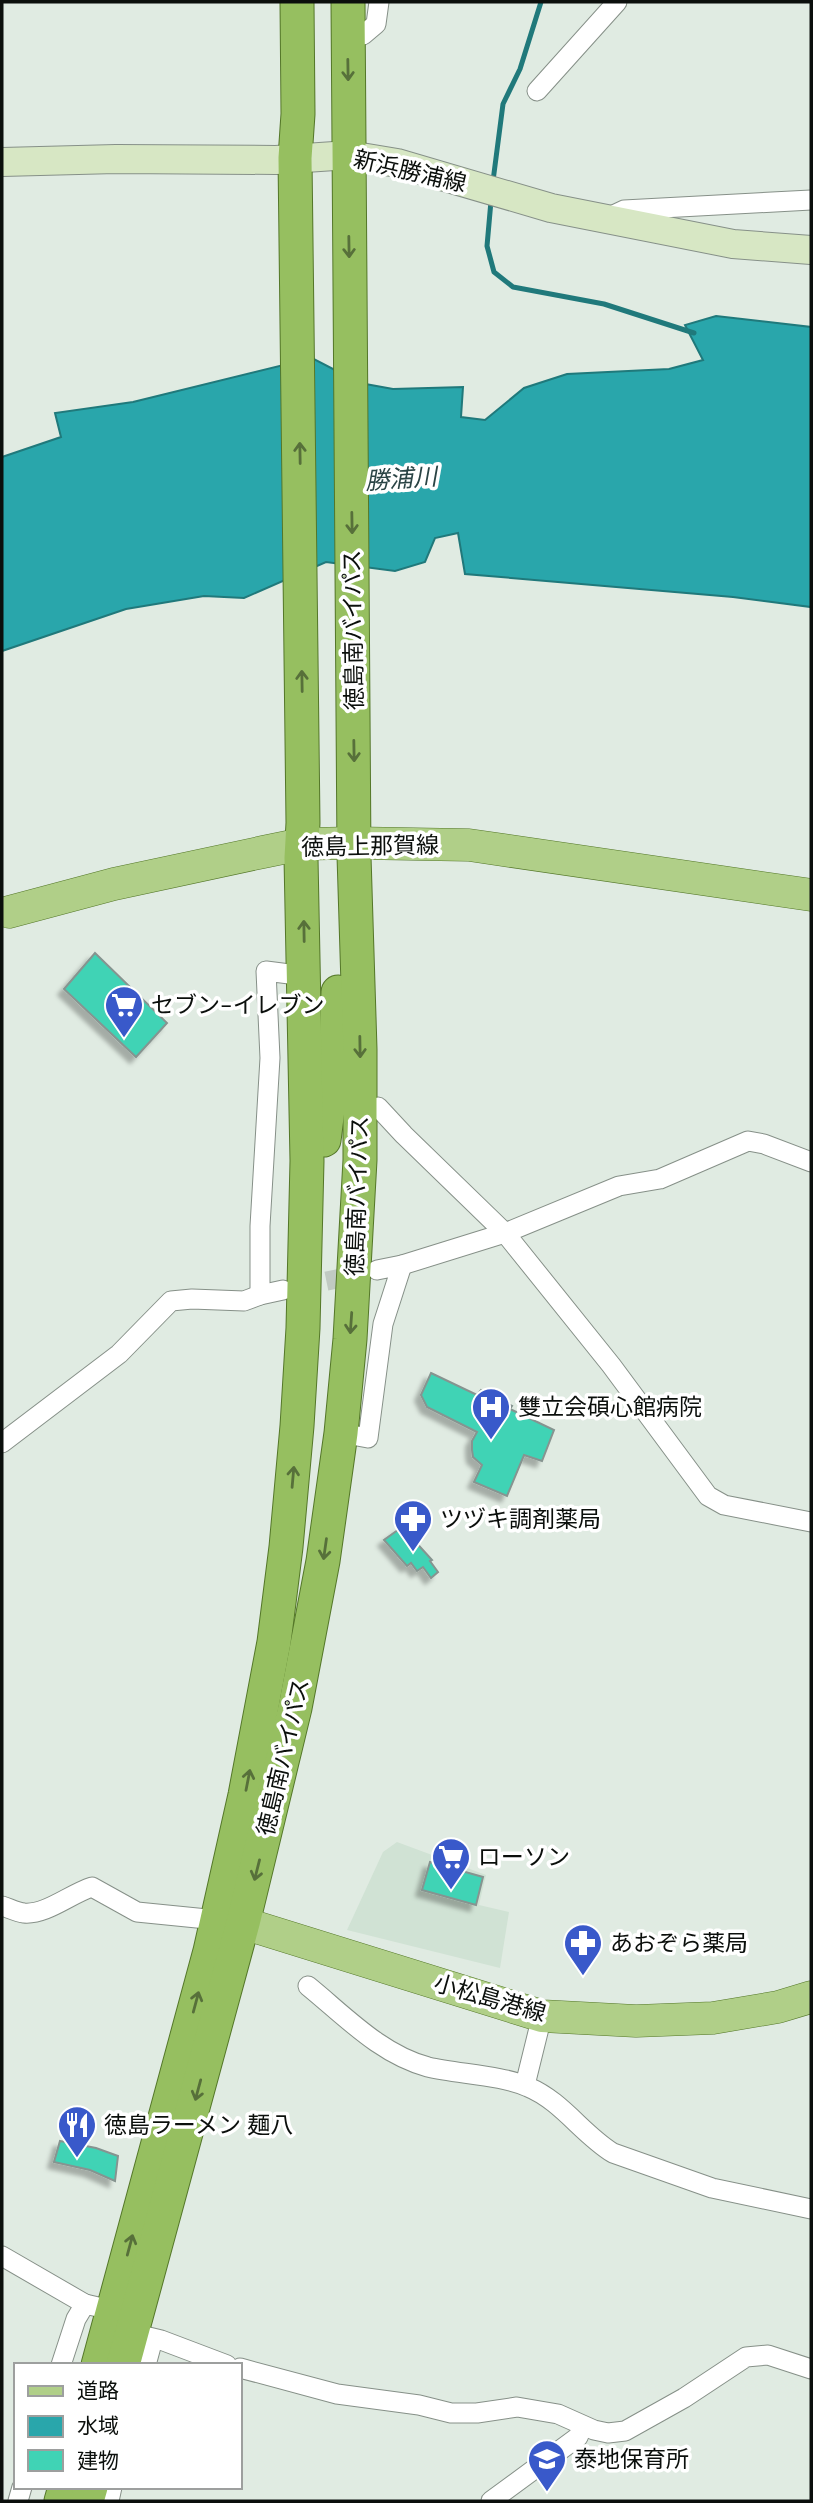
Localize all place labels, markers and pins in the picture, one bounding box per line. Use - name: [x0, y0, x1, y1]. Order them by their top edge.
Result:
- supermarket icon: セブン-イレブン: [103, 984, 145, 1039]
- place label: セブン-イレブン: [151, 990, 324, 1020]
- hospital icon: 雙立会碩心館病院: [470, 1386, 512, 1441]
- place label: 雙立会碩心館病院: [518, 1392, 702, 1422]
- pharmacy icon: ツヅキ調剤薬局: [392, 1498, 434, 1553]
- place label: ツヅキ調剤薬局: [440, 1504, 601, 1534]
- supermarket icon: ローソン: [430, 1836, 472, 1891]
- place label: ローソン: [478, 1842, 570, 1872]
- pharmacy icon: あおぞら薬局: [562, 1922, 604, 1977]
- place label: あおぞら薬局: [610, 1928, 748, 1958]
- restaurant icon: 徳島ラーメン 麺八: [56, 2104, 98, 2159]
- place label: 徳島ラーメン 麺八: [104, 2110, 293, 2140]
- school or university icon: 泰地保育所: [526, 2438, 568, 2493]
- place label: 泰地保育所: [574, 2444, 689, 2474]

